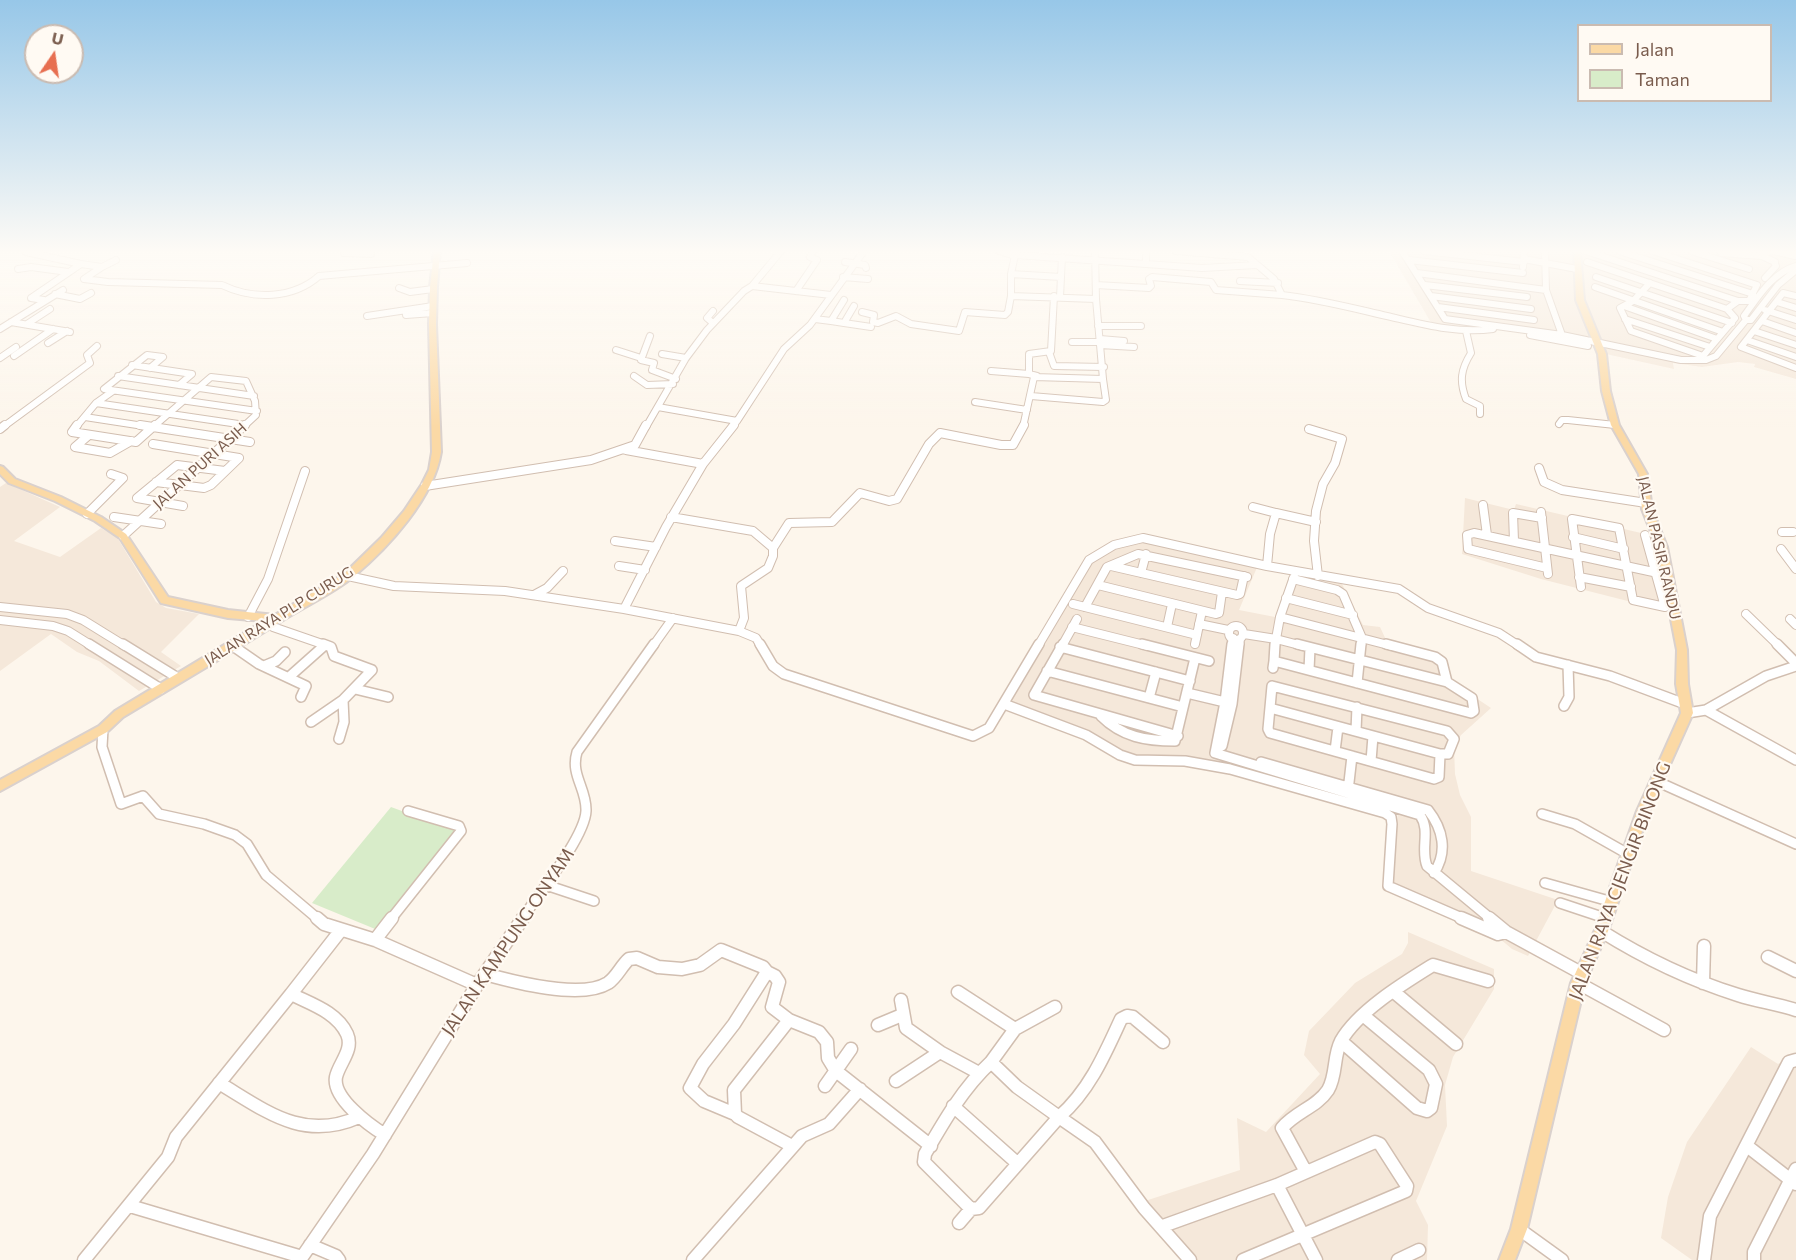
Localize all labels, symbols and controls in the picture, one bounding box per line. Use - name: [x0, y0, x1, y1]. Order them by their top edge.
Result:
- north arrow: [24, 24, 84, 84]
- legend: [1577, 24, 1772, 102]
- text: U: [50, 27, 66, 48]
- text: Jalan: [1635, 38, 1674, 60]
- text: Taman: [1635, 68, 1690, 90]
- street label: JALAN PURI ASIH: [149, 419, 251, 513]
- street label: JALAN PASIR RANDU: [1634, 475, 1684, 621]
- street label: JALAN RAYA PLP CURUG: [201, 563, 357, 669]
- street label: JALAN RAYA CJENGIR BINONG: [1564, 759, 1676, 1003]
- street label: JALAN KAMPUNG ONYAM: [437, 844, 579, 1040]

